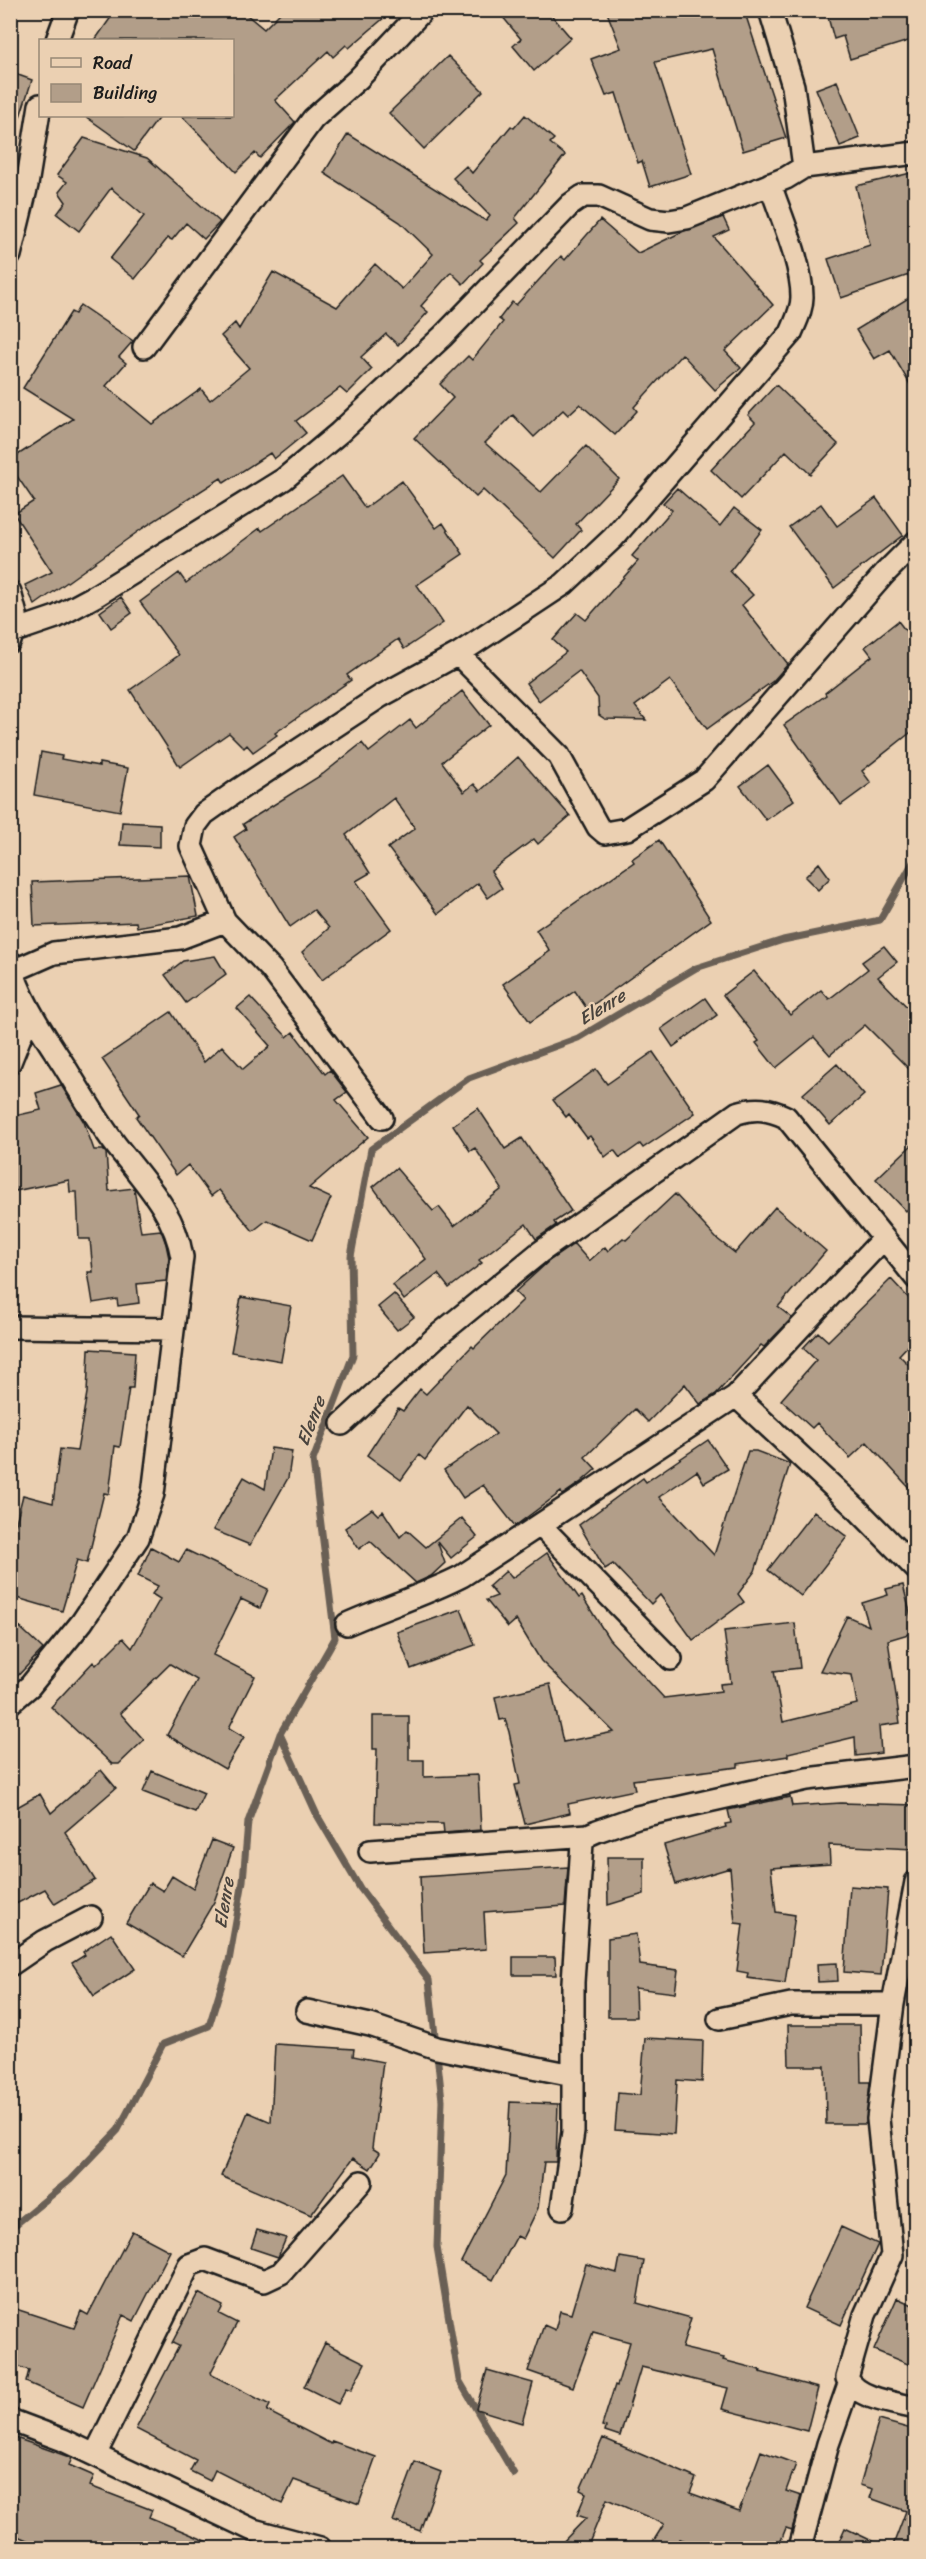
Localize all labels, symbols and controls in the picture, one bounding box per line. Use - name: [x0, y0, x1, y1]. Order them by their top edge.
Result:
- legend: [39, 39, 234, 117]
- text: Road: [93, 47, 133, 79]
- text: Building: [93, 77, 157, 109]
- water label: Elenre: [572, 979, 633, 1034]
- water label: Elenre: [287, 1390, 336, 1450]
- water label: Elenre: [204, 1874, 244, 1931]

